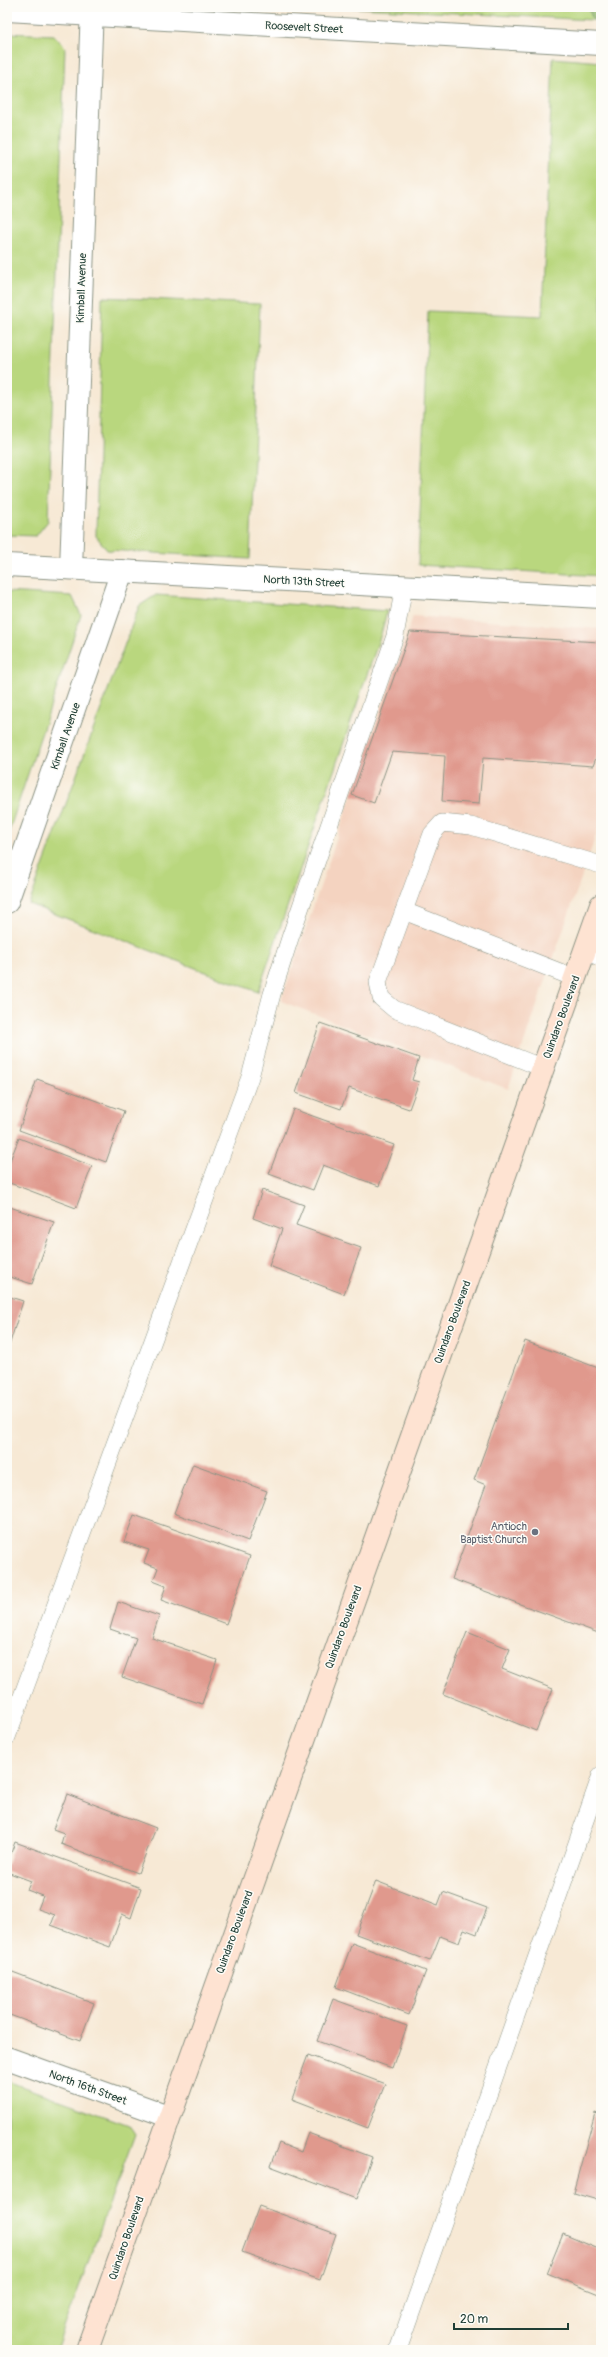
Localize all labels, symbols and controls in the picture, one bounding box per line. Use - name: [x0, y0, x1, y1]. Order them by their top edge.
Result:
- street label: Roosevelt Street: [265, 19, 344, 36]
- street label: Kimball Avenue: [74, 252, 89, 323]
- street label: North 13th Street: [263, 573, 346, 590]
- street label: Kimball Avenue: [48, 700, 83, 771]
- street label: Quindaro Boulevard: [540, 974, 583, 1061]
- street label: Quindaro Boulevard: [431, 1279, 474, 1366]
- place label: Antioch Baptist Church: [460, 1520, 527, 1546]
- marker: Antioch Baptist Church: [530, 1527, 540, 1537]
- street label: Quindaro Boulevard: [322, 1584, 365, 1671]
- street label: Quindaro Boulevard: [213, 1889, 256, 1976]
- street label: North 16th Street: [47, 2067, 129, 2108]
- street label: Quindaro Boulevard: [106, 2195, 147, 2282]
- scale bar: [454, 2305, 568, 2331]
- text: 20 m: [460, 2312, 489, 2327]

